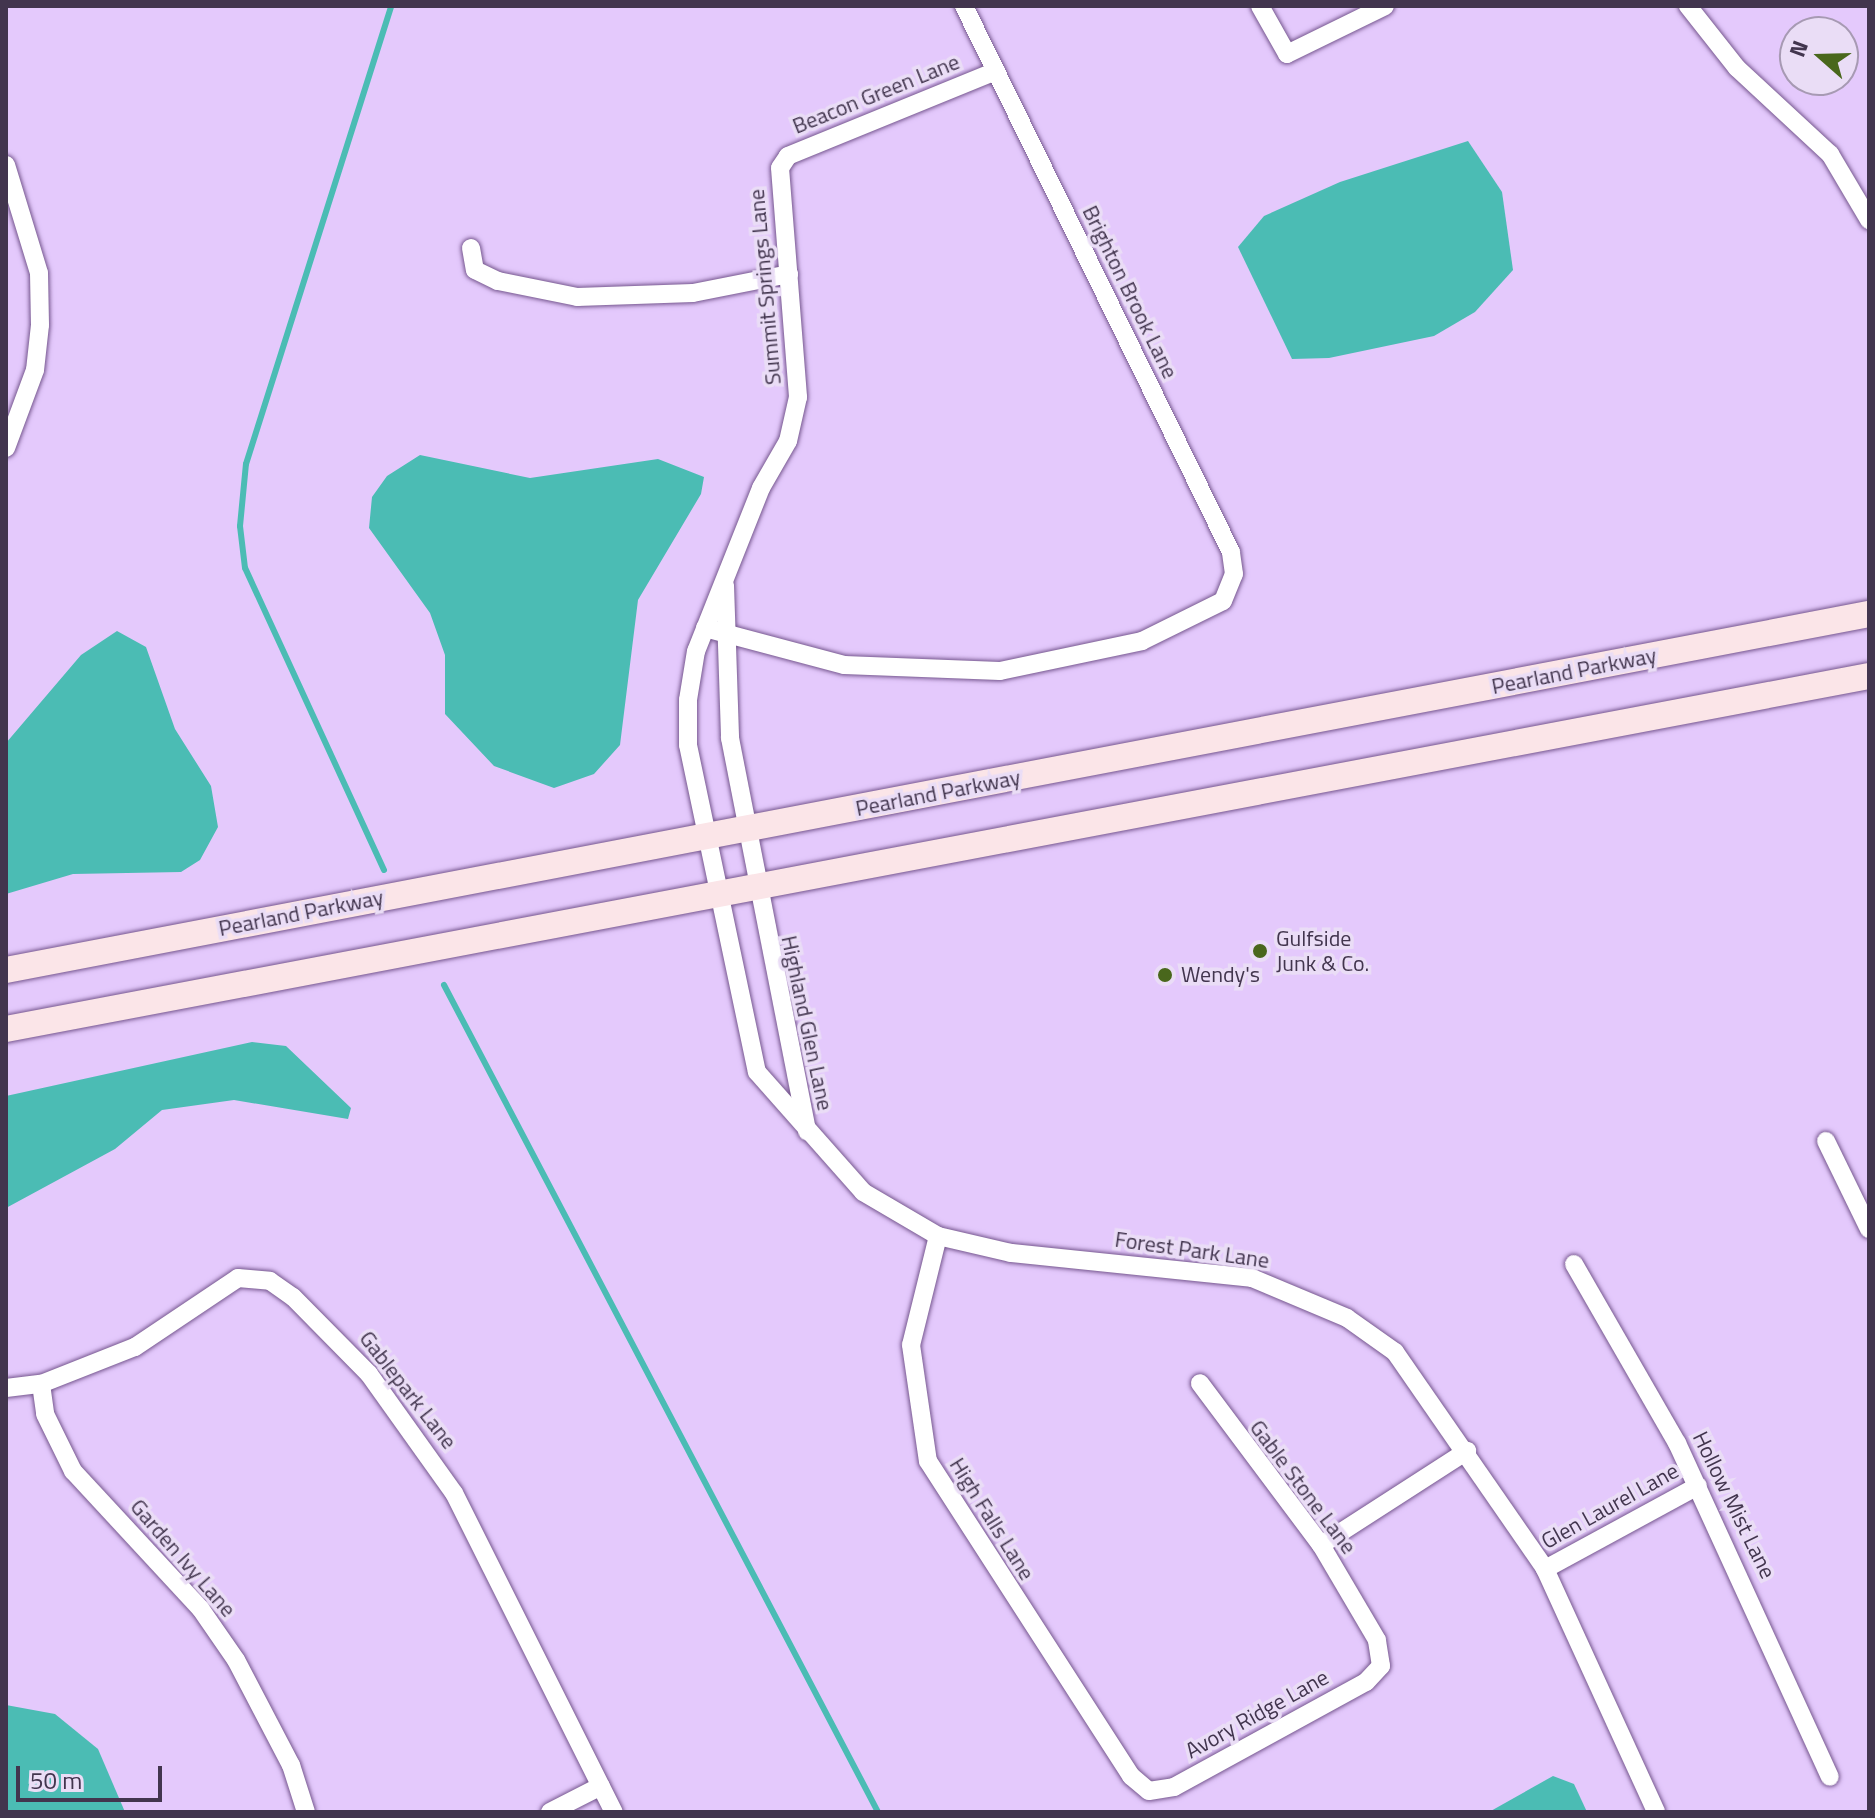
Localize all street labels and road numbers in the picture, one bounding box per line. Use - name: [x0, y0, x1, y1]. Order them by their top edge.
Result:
- street label: Beacon Green Lane: [789, 48, 963, 140]
- street label: Summit Springs Lane: [743, 188, 787, 386]
- street label: Brighton Brook Lane: [1077, 201, 1183, 383]
- street label: Pearland Parkway: [1489, 642, 1659, 700]
- street label: Pearland Parkway: [853, 764, 1023, 822]
- street label: Pearland Parkway: [216, 884, 386, 942]
- street label: Highland Glen Lane: [776, 933, 838, 1113]
- street label: Forest Park Lane: [1113, 1226, 1271, 1274]
- street label: Gablepark Lane: [354, 1326, 462, 1454]
- street label: Gable Stone Lane: [1244, 1415, 1362, 1559]
- street label: Hollow Mist Lane: [1687, 1427, 1781, 1583]
- street label: High Falls Lane: [944, 1453, 1040, 1585]
- street label: Glen Laurel Lane: [1537, 1457, 1683, 1555]
- street label: Garden Ivy Lane: [125, 1494, 241, 1622]
- street label: Avory Ridge Lane: [1181, 1664, 1333, 1764]

